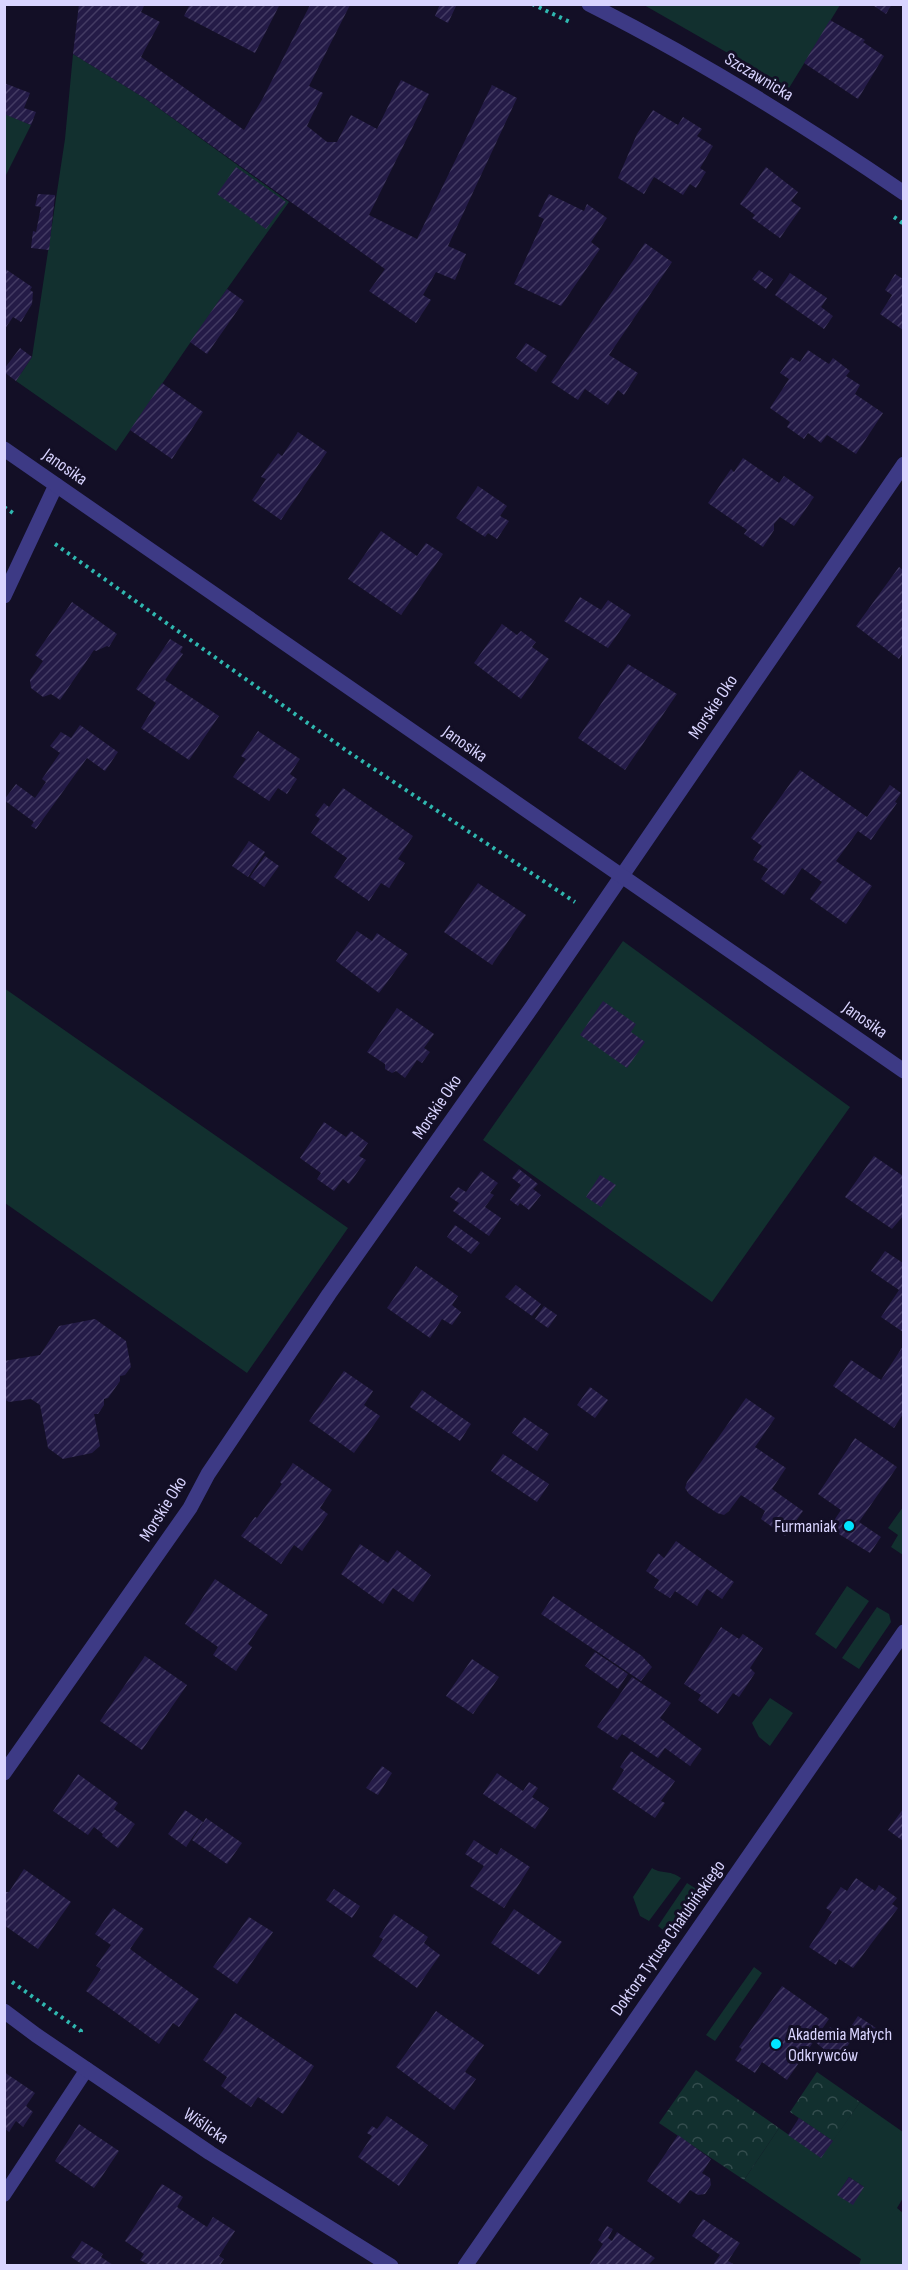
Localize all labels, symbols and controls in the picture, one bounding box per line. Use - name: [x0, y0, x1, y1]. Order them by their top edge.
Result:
- street label: Szczawnicka: [721, 48, 797, 106]
- street label: Janosika: [38, 444, 91, 490]
- street label: Morskie Oko: [684, 671, 742, 743]
- street label: Janosika: [438, 721, 491, 767]
- street label: Janosika: [838, 997, 891, 1043]
- street label: Morskie Oko: [408, 1071, 466, 1143]
- street label: Morskie Oko: [135, 1473, 191, 1545]
- place label: Furmaniak: [774, 1516, 837, 1537]
- marker: Furmaniak: [842, 1519, 856, 1533]
- street label: Doktora Tytusa Chałubińskiego: [606, 1856, 730, 2020]
- place label: Akademia Małych Odkrywców: [787, 2024, 892, 2066]
- marker: Akademia Małych Odkrywców: [769, 2037, 783, 2051]
- street label: Wiślicka: [180, 2103, 232, 2149]

